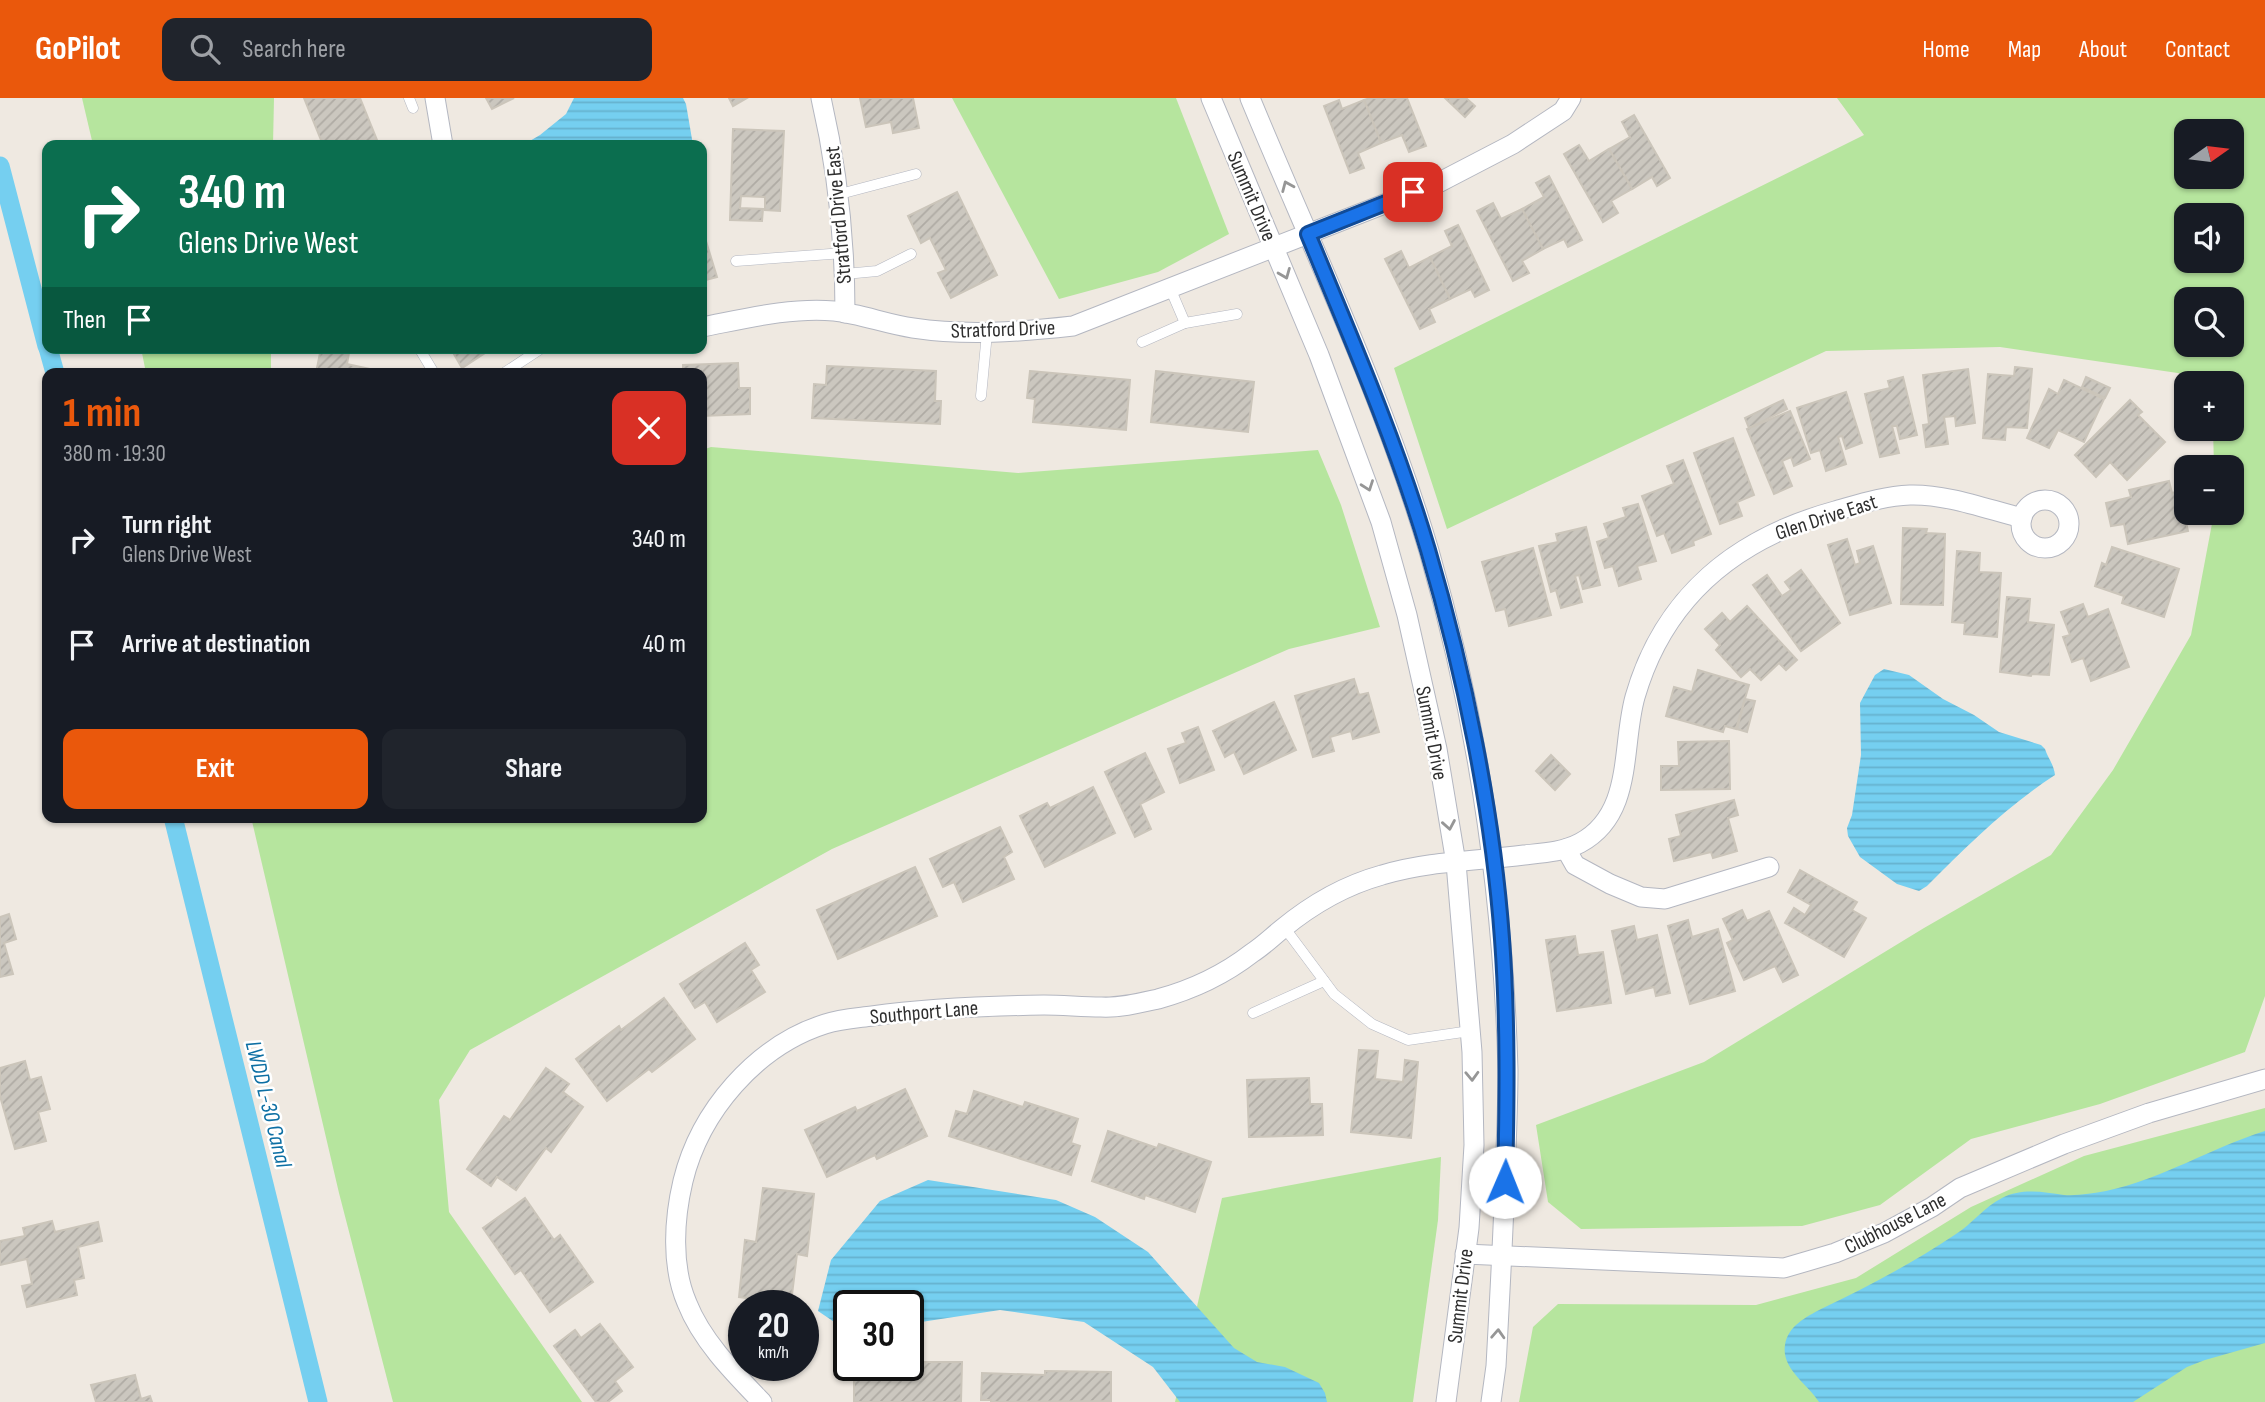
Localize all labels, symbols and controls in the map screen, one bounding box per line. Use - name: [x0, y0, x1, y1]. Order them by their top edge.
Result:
- search box: [162, 18, 652, 81]
- text: GoPilot: [35, 29, 120, 69]
- icon: search: [186, 30, 224, 68]
- text: Search here: [242, 34, 346, 65]
- text: Home: [1922, 35, 1970, 64]
- text: Map: [2008, 35, 2041, 64]
- text: About: [2079, 35, 2127, 64]
- text: Contact: [2165, 35, 2230, 64]
- north arrow: [2174, 119, 2244, 189]
- map controls: [2174, 119, 2244, 525]
- street label: Stratford Drive East: [820, 145, 857, 285]
- street label: Summit Drive: [1221, 148, 1282, 245]
- pin: [1383, 162, 1443, 222]
- text: 340 m: [178, 164, 286, 223]
- icon: right: [63, 168, 154, 259]
- icon: arrive: [1394, 173, 1432, 211]
- one-way arrow: [1281, 180, 1295, 193]
- button: sound: [2174, 203, 2244, 273]
- text: Glens Drive West: [178, 224, 358, 263]
- one-way arrow: [1277, 266, 1291, 279]
- button: search: [2174, 287, 2244, 357]
- icon: arrive: [120, 301, 158, 339]
- text: Then: [63, 305, 106, 336]
- street label: Stratford Drive: [950, 315, 1056, 344]
- button: +: [2174, 371, 2244, 441]
- text: 1 min: [63, 388, 141, 439]
- button: close: [612, 391, 686, 465]
- text: 380 m · 19:30: [63, 440, 166, 468]
- button: −: [2174, 455, 2244, 525]
- one-way arrow: [1360, 479, 1374, 491]
- street label: Glen Drive East: [1772, 489, 1880, 546]
- text: Turn right: [122, 510, 211, 541]
- icon: right: [63, 521, 101, 559]
- text: 340 m: [632, 524, 686, 555]
- text: Glens Drive West: [122, 541, 252, 569]
- icon: arrive: [63, 626, 101, 664]
- text: Arrive at destination: [122, 629, 310, 660]
- text: 40 m: [643, 629, 686, 660]
- street label: Summit Drive: [1410, 684, 1453, 782]
- button: Exit: [63, 729, 368, 809]
- button: Share: [382, 729, 686, 809]
- one-way arrow: [1441, 819, 1456, 831]
- street label: Southport Lane: [869, 995, 979, 1030]
- water label: LWDD L-30 Canal: [239, 1038, 298, 1171]
- one-way arrow: [1465, 1071, 1480, 1082]
- position arrow: [1468, 1145, 1542, 1219]
- street label: Clubhouse Lane: [1840, 1187, 1950, 1260]
- street label: Summit Drive: [1442, 1247, 1479, 1345]
- speed limit sign: 30: [833, 1290, 924, 1381]
- text: 20: [758, 1305, 790, 1348]
- one-way arrow: [1490, 1328, 1505, 1339]
- text: km/h: [758, 1342, 789, 1363]

